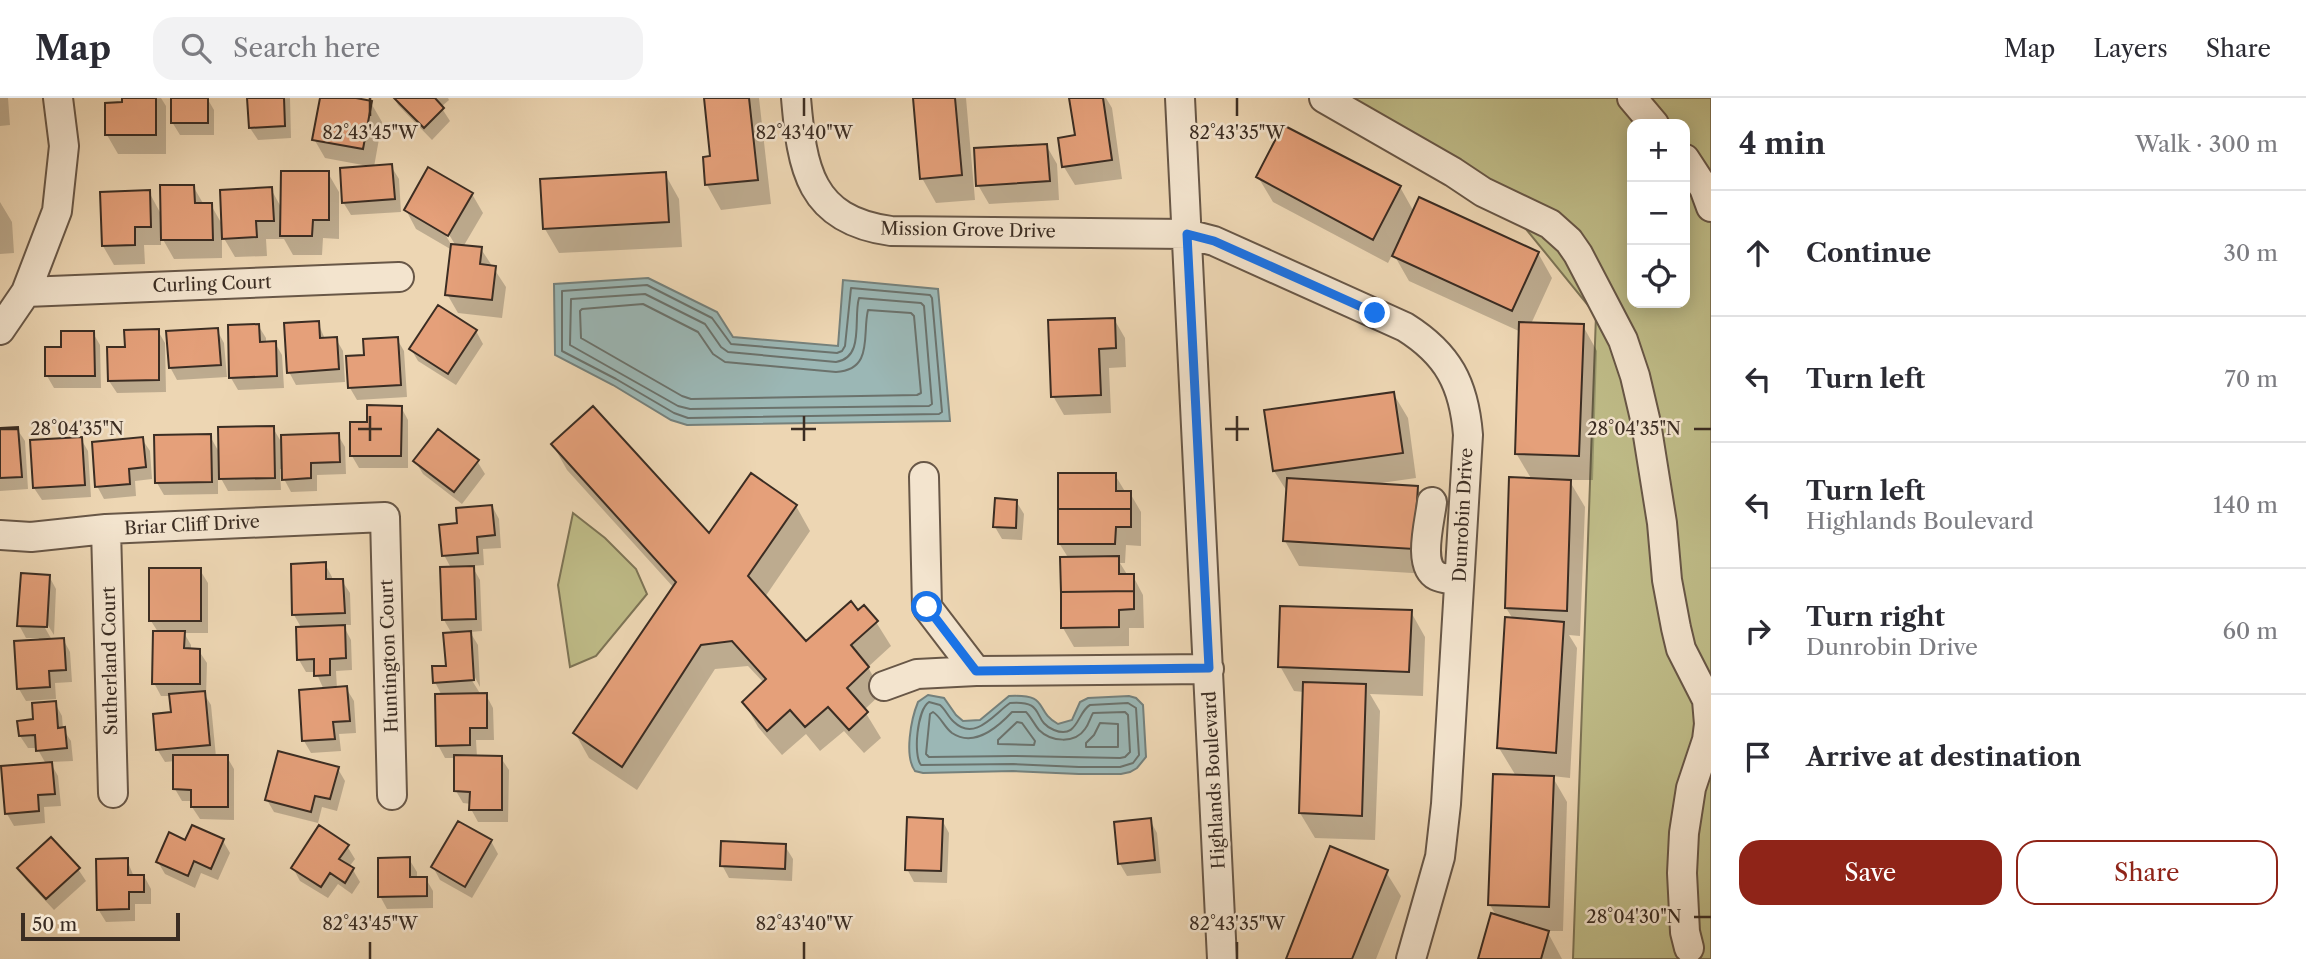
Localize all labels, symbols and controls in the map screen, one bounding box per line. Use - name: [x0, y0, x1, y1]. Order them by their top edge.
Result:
- search box: [153, 17, 643, 80]
- text: Map: [35, 28, 111, 69]
- icon: search: [177, 29, 215, 67]
- text: Search here: [233, 32, 380, 64]
- text: Map: [2004, 34, 2055, 63]
- text: Layers: [2093, 34, 2168, 63]
- text: Share: [2206, 34, 2271, 63]
- map controls: [1627, 119, 1690, 308]
- button: +: [1627, 119, 1690, 182]
- text: 82°43'45"W: [322, 122, 419, 144]
- text: 82°43'40"W: [755, 122, 854, 144]
- text: 82°43'35"W: [1189, 122, 1286, 144]
- text: 4 min: [1739, 125, 1825, 162]
- text: Walk · 300 m: [2135, 130, 2278, 158]
- button: −: [1627, 182, 1690, 245]
- street label: Mission Grove Drive: [880, 217, 1056, 243]
- icon: ahead: [1739, 234, 1777, 272]
- text: Continue: [1806, 237, 1931, 269]
- text: 30 m: [2223, 239, 2278, 267]
- button: locate: [1627, 245, 1690, 308]
- street label: Curling Court: [152, 271, 272, 297]
- route end: [1359, 297, 1390, 328]
- icon: left: [1739, 360, 1777, 398]
- text: Turn left: [1806, 363, 1925, 395]
- text: 70 m: [2225, 365, 2278, 393]
- text: 28°04'35"N: [30, 418, 124, 440]
- text: 28°04'35"N: [1587, 418, 1681, 440]
- street label: Dunrobin Drive: [1448, 447, 1478, 583]
- text: Turn left: [1806, 475, 1925, 507]
- icon: left: [1739, 486, 1777, 524]
- text: 140 m: [2213, 491, 2278, 519]
- text: Highlands Boulevard: [1806, 507, 2034, 535]
- street label: Briar Cliff Drive: [124, 510, 260, 540]
- street label: Huntington Court: [375, 578, 403, 733]
- street label: Sutherland Court: [98, 586, 122, 736]
- route start: [911, 591, 942, 622]
- text: Turn right: [1806, 601, 1945, 633]
- icon: right: [1739, 612, 1777, 650]
- text: 60 m: [2222, 617, 2278, 645]
- text: Dunrobin Drive: [1806, 633, 1978, 661]
- street label: Highlands Boulevard: [1198, 690, 1230, 870]
- icon: arrive: [1739, 738, 1777, 776]
- text: Arrive at destination: [1806, 741, 2081, 773]
- button: Save: [1739, 840, 2002, 905]
- button: Share: [2016, 840, 2278, 905]
- text: 28°04'30"N: [1586, 906, 1682, 928]
- scale bar: [21, 910, 180, 942]
- text: 50 m: [32, 913, 77, 936]
- text: 82°43'45"W: [322, 913, 419, 935]
- text: 82°43'40"W: [755, 913, 854, 935]
- text: 82°43'35"W: [1189, 913, 1286, 935]

